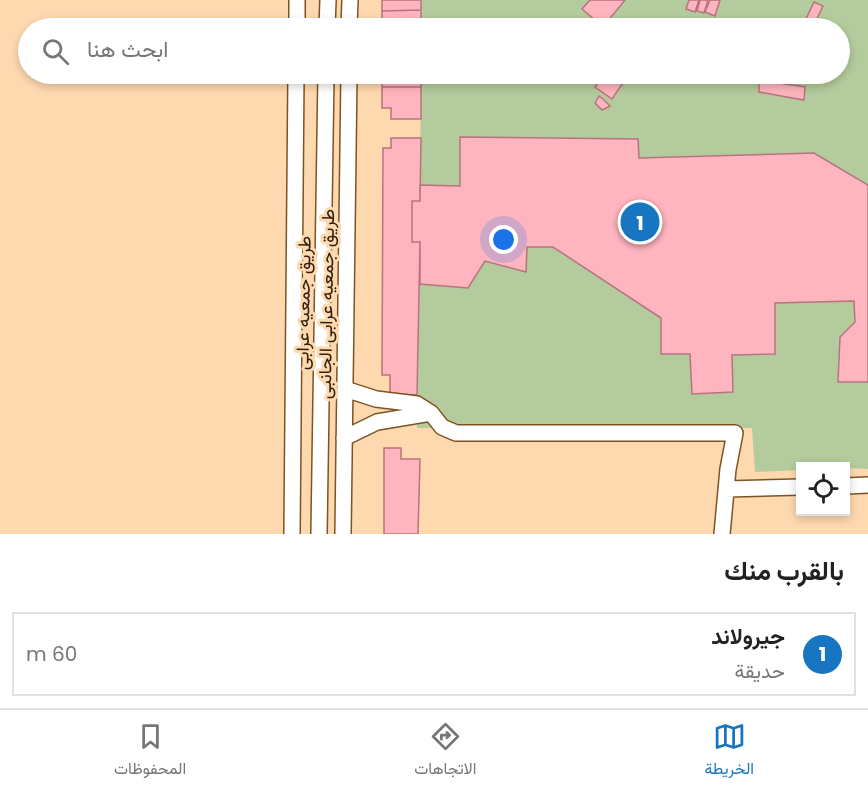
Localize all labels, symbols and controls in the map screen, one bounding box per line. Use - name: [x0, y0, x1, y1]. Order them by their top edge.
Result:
- search box: [18, 18, 850, 84]
- text: ابحث هنا: [87, 34, 168, 65]
- icon: search: [39, 35, 72, 68]
- pin: 1: [620, 200, 660, 244]
- street label: طريق جمعيه عرابى الجانبى: [312, 209, 340, 399]
- your location: [489, 225, 518, 254]
- street label: طريق جمعيه عرابى: [289, 236, 317, 370]
- map controls: [796, 462, 850, 516]
- button: locate: [796, 462, 850, 516]
- text: بالقرب منك: [724, 553, 844, 589]
- text: جيرولاند: [711, 621, 785, 652]
- text: 60 m: [26, 640, 77, 668]
- text: 1: [819, 640, 826, 668]
- text: حديقة: [734, 657, 785, 685]
- tab: المحفوظات: [114, 720, 186, 783]
- tab: الاتجاهات: [414, 720, 476, 783]
- tab: الخريطة: [704, 720, 754, 783]

